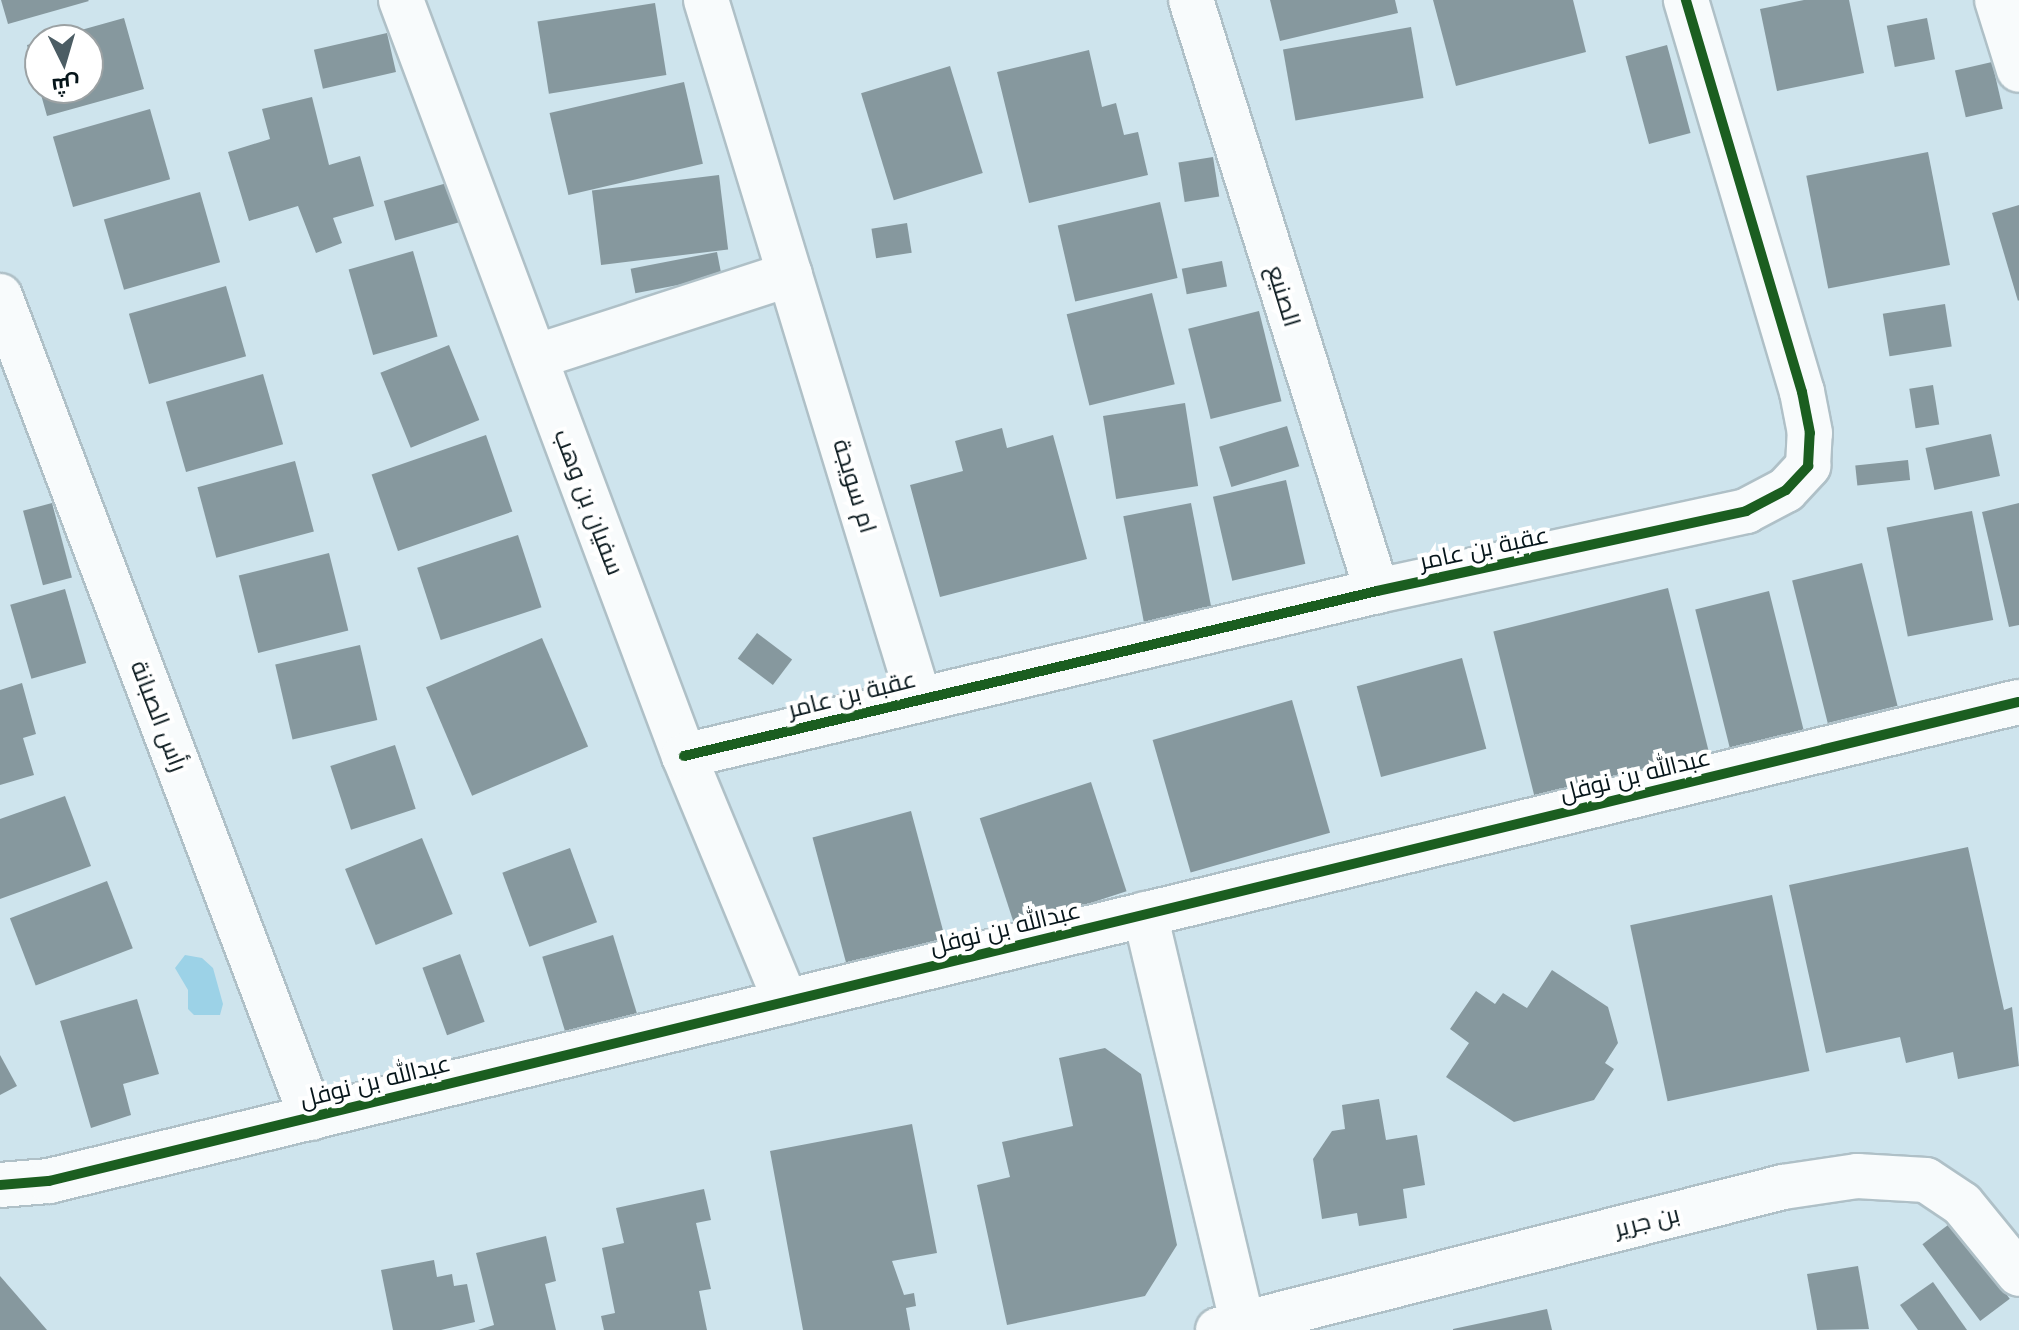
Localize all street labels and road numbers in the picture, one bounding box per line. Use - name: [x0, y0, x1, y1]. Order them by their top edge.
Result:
- street label: الصنيع: [1261, 262, 1307, 330]
- street label: سفيان بن وهب: [548, 425, 630, 579]
- street label: ام سويجة: [827, 436, 883, 536]
- street label: عقبة بن عامر: [1417, 520, 1551, 576]
- street label: رأس الصبانة: [125, 656, 193, 776]
- street label: عقبة بن عامر: [785, 664, 919, 724]
- street label: عبدالله بن نوفل: [1557, 742, 1713, 808]
- street label: عبدالله بن نوفل: [927, 895, 1083, 961]
- street label: عبدالله بن نوفل: [297, 1048, 453, 1114]
- street label: بن جرير: [1612, 1199, 1682, 1243]

